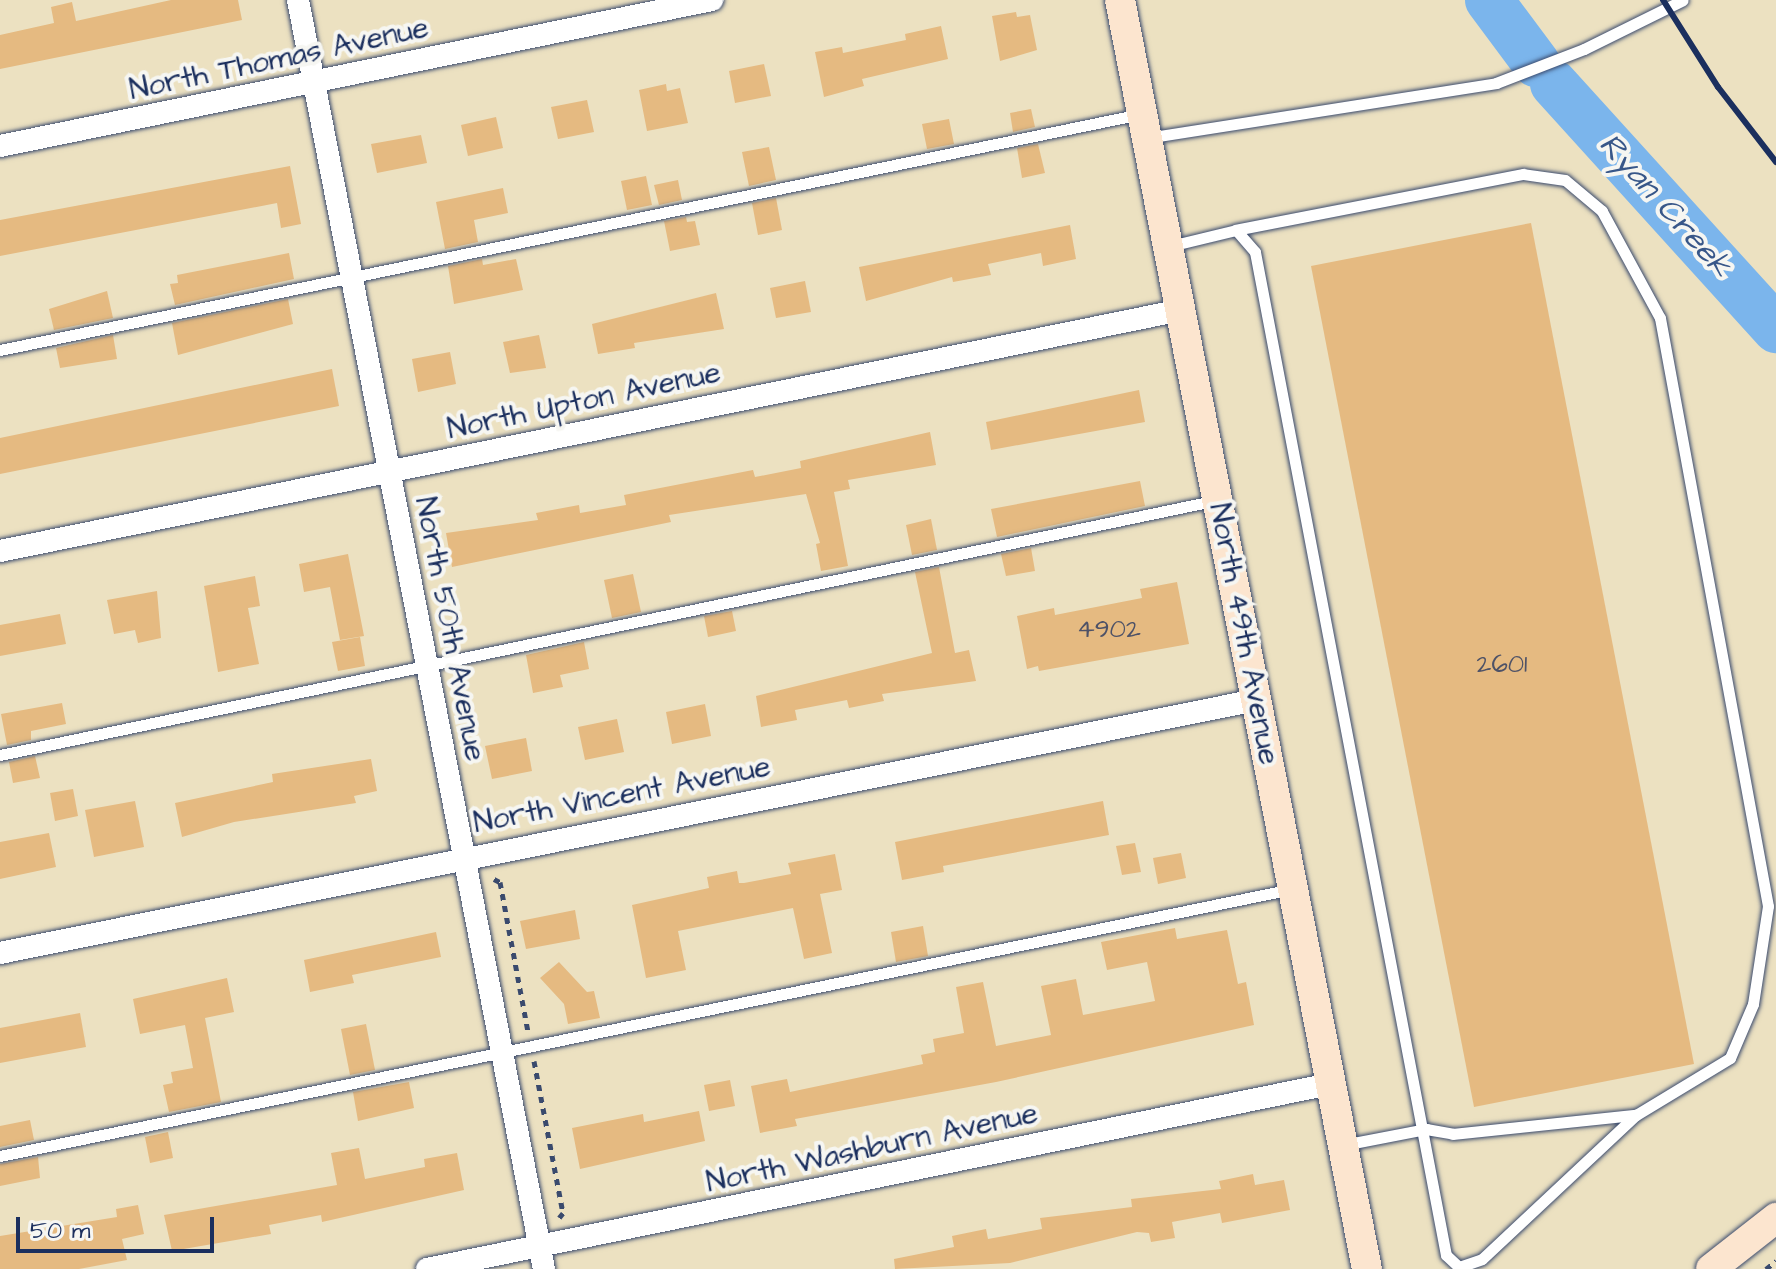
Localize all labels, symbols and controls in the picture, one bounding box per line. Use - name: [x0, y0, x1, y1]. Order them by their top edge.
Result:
- street label: North Thomas Avenue: [126, 10, 432, 108]
- water label: Ryan Creek: [1590, 126, 1740, 286]
- street label: North Upton Avenue: [444, 354, 724, 448]
- street label: North 50th Avenue: [407, 494, 493, 764]
- street label: North 49th Avenue: [1201, 500, 1287, 768]
- house number: 4902: [1077, 614, 1141, 646]
- house number: 2601: [1477, 649, 1527, 681]
- street label: North Vincent Avenue: [471, 749, 773, 841]
- street label: North Washburn Avenue: [703, 1095, 1041, 1201]
- scale bar: [20, 1201, 218, 1251]
- text: 50 m: [30, 1214, 90, 1248]

